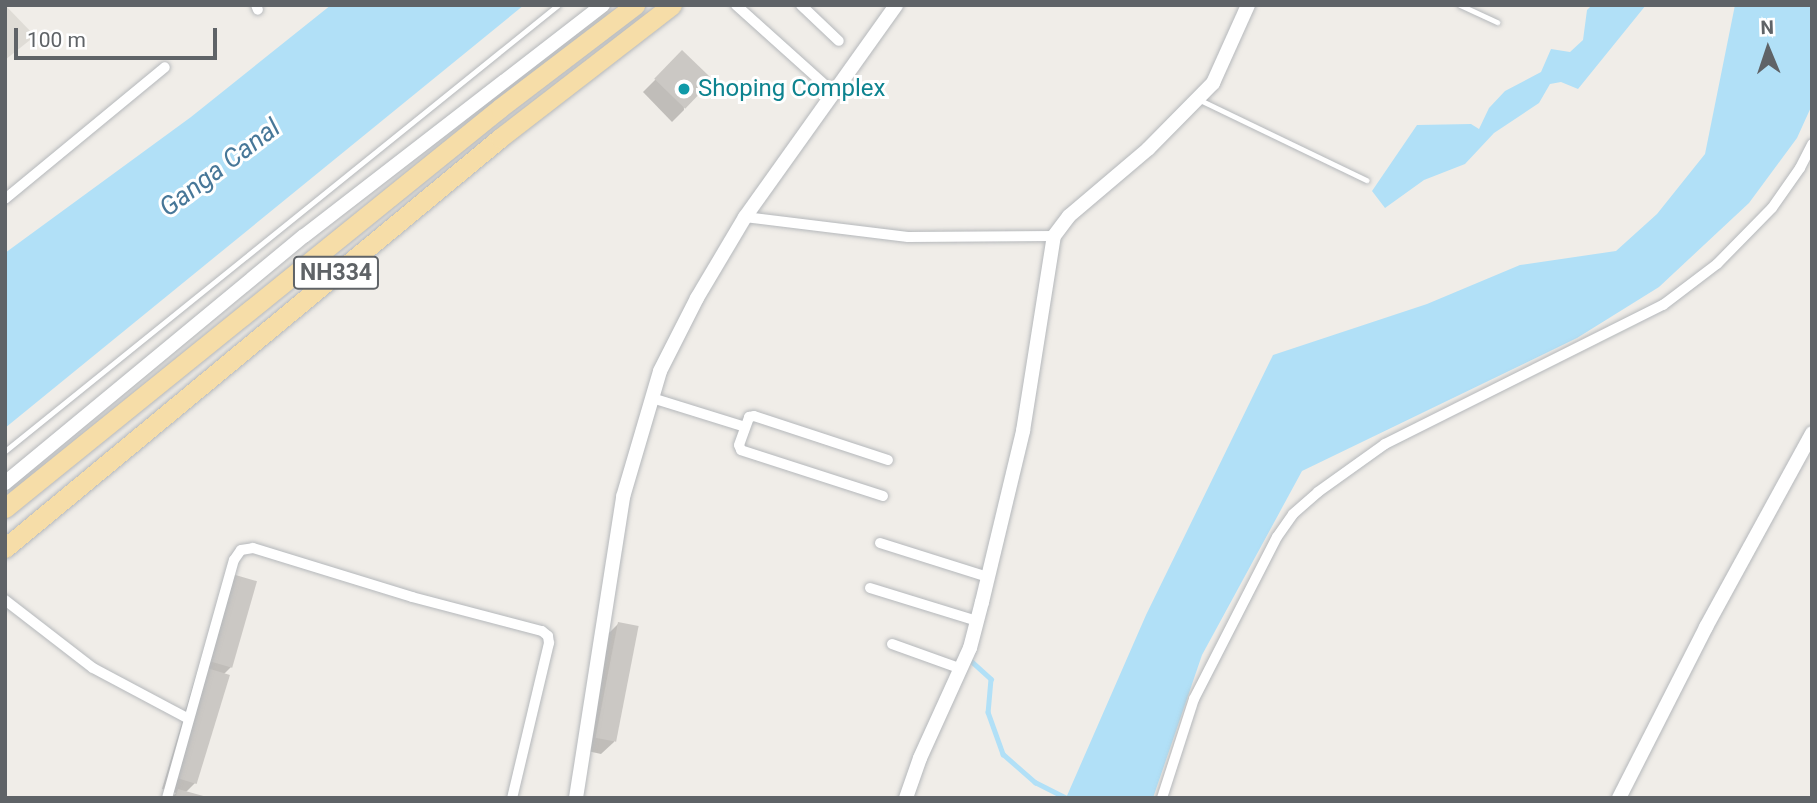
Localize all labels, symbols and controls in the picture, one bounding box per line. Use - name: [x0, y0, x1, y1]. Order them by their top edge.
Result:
- scale bar: [18, 14, 220, 58]
- north arrow: [1733, 14, 1803, 84]
- text: N: [1760, 16, 1774, 39]
- text: 100 m: [27, 28, 86, 52]
- place label: Shoping Complex: [698, 75, 885, 103]
- marker: Shoping Complex: [676, 81, 692, 97]
- water label: Ganga Canal: [153, 113, 287, 223]
- road number: NH334: [292, 254, 380, 292]

